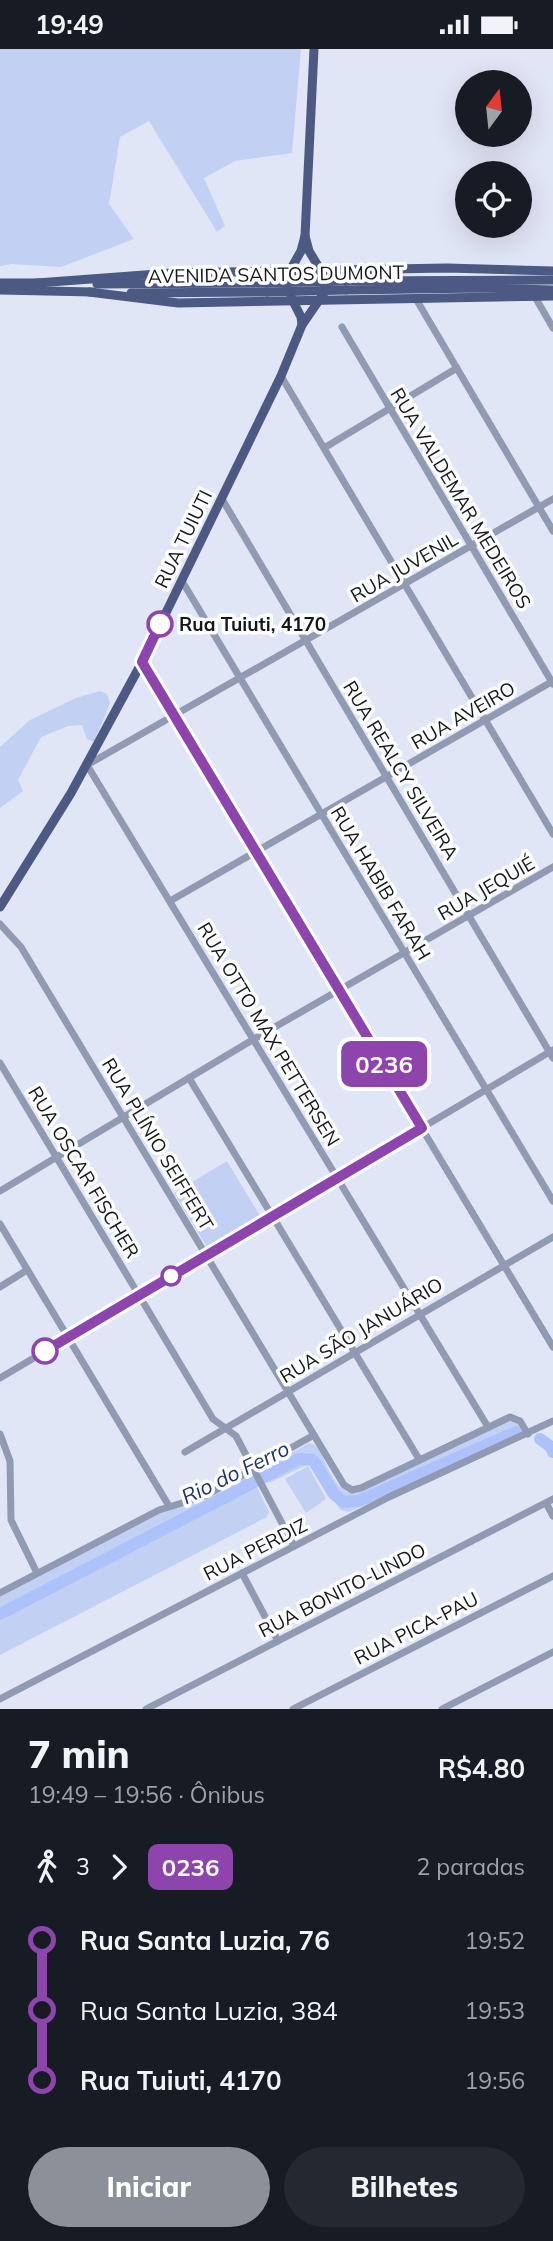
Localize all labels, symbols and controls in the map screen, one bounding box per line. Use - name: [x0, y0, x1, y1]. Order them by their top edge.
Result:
- text: 19:49: [35, 8, 104, 41]
- north arrow: [455, 70, 532, 147]
- map controls: [455, 70, 532, 238]
- button: locate: [455, 161, 532, 238]
- street label: AVENIDA SANTOS DUMONT: [148, 260, 405, 288]
- street label: RUA VALDEMAR MEDEIROS: [385, 383, 537, 613]
- street label: RUA TUIUTI: [149, 486, 217, 592]
- street label: RUA JUVENIL: [346, 526, 462, 607]
- marker: Rua Tuiuti, 4170: [147, 611, 173, 637]
- place label: Rua Tuiuti, 4170: [179, 612, 326, 636]
- street label: RUA REALCY SILVEIRA: [338, 676, 464, 864]
- street label: RUA AVEIRO: [407, 676, 519, 754]
- street label: RUA HABIB FARAH: [326, 802, 436, 964]
- street label: RUA JEQUIÉ: [433, 851, 539, 925]
- street label: RUA OTTO MAX PETTERSEN: [193, 918, 345, 1150]
- line badge: 0236: [335, 1041, 433, 1087]
- text: 0236: [355, 1049, 413, 1079]
- street label: RUA PLÍNIO SEIFFERT: [97, 1053, 219, 1235]
- street label: RUA OSCAR FISCHER: [23, 1082, 145, 1262]
- unlabelled marker: [161, 1266, 181, 1286]
- street label: RUA SÃO JANUÁRIO: [275, 1272, 447, 1388]
- unlabelled marker: [32, 1338, 58, 1364]
- water label: Rio do Ferro: [177, 1435, 293, 1509]
- street label: RUA PERDIZ: [199, 1513, 311, 1585]
- street label: RUA BONITO-LINDO: [254, 1537, 430, 1643]
- street label: RUA PICA-PAU: [350, 1586, 482, 1670]
- text: 7 min: [28, 1730, 130, 1778]
- text: R$4.80: [438, 1752, 525, 1785]
- text: 19:49 – 19:56 · Ônibus: [28, 1780, 265, 1809]
- icon: walk: [28, 1848, 66, 1886]
- icon: forward: [100, 1848, 138, 1886]
- text: 3: [76, 1852, 90, 1881]
- text: 0236: [162, 1852, 219, 1882]
- text: 2 paradas: [417, 1852, 525, 1881]
- text: Rua Santa Luzia, 76: [80, 1924, 330, 1957]
- text: 19:52: [465, 1926, 525, 1955]
- text: Rua Santa Luzia, 384: [80, 1994, 338, 2027]
- text: 19:53: [465, 1996, 525, 2025]
- text: Rua Tuiuti, 4170: [80, 2064, 282, 2097]
- text: 19:56: [465, 2066, 525, 2095]
- button: Iniciar: [28, 2147, 270, 2227]
- button: Bilhetes: [284, 2147, 525, 2227]

